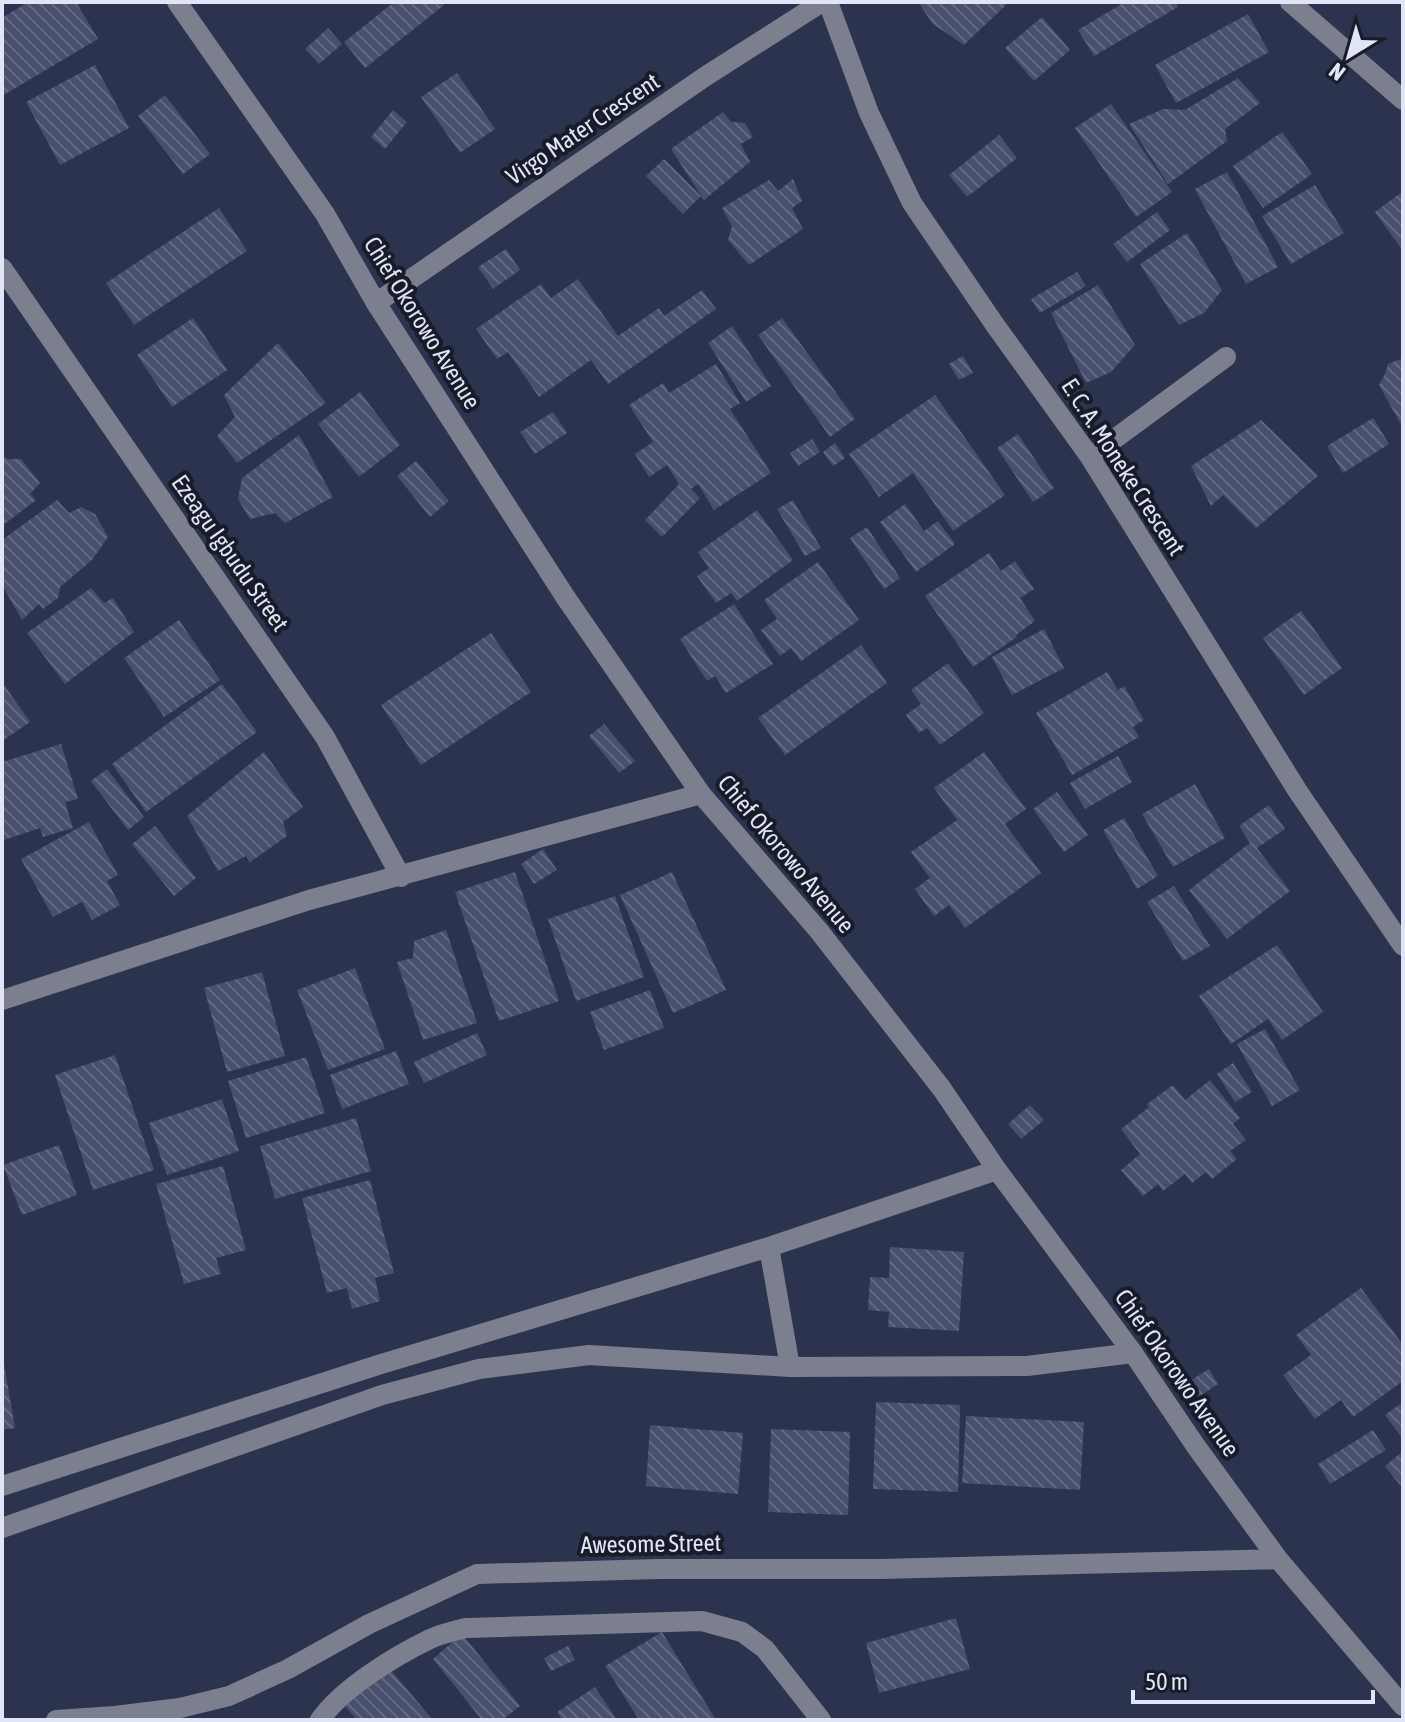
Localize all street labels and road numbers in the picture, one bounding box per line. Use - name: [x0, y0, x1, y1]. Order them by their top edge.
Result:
- street label: Virgo Mater Crescent: [501, 67, 664, 190]
- street label: Chief Okorowo Avenue: [359, 232, 486, 414]
- street label: E. C. A. Moneke Crescent: [1056, 373, 1191, 560]
- street label: Ezeagu Igbudu Street: [167, 470, 294, 636]
- street label: Chief Okorowo Avenue: [713, 769, 860, 938]
- street label: Chief Okorowo Avenue: [1110, 1284, 1245, 1461]
- street label: Awesome Street: [580, 1529, 722, 1558]

